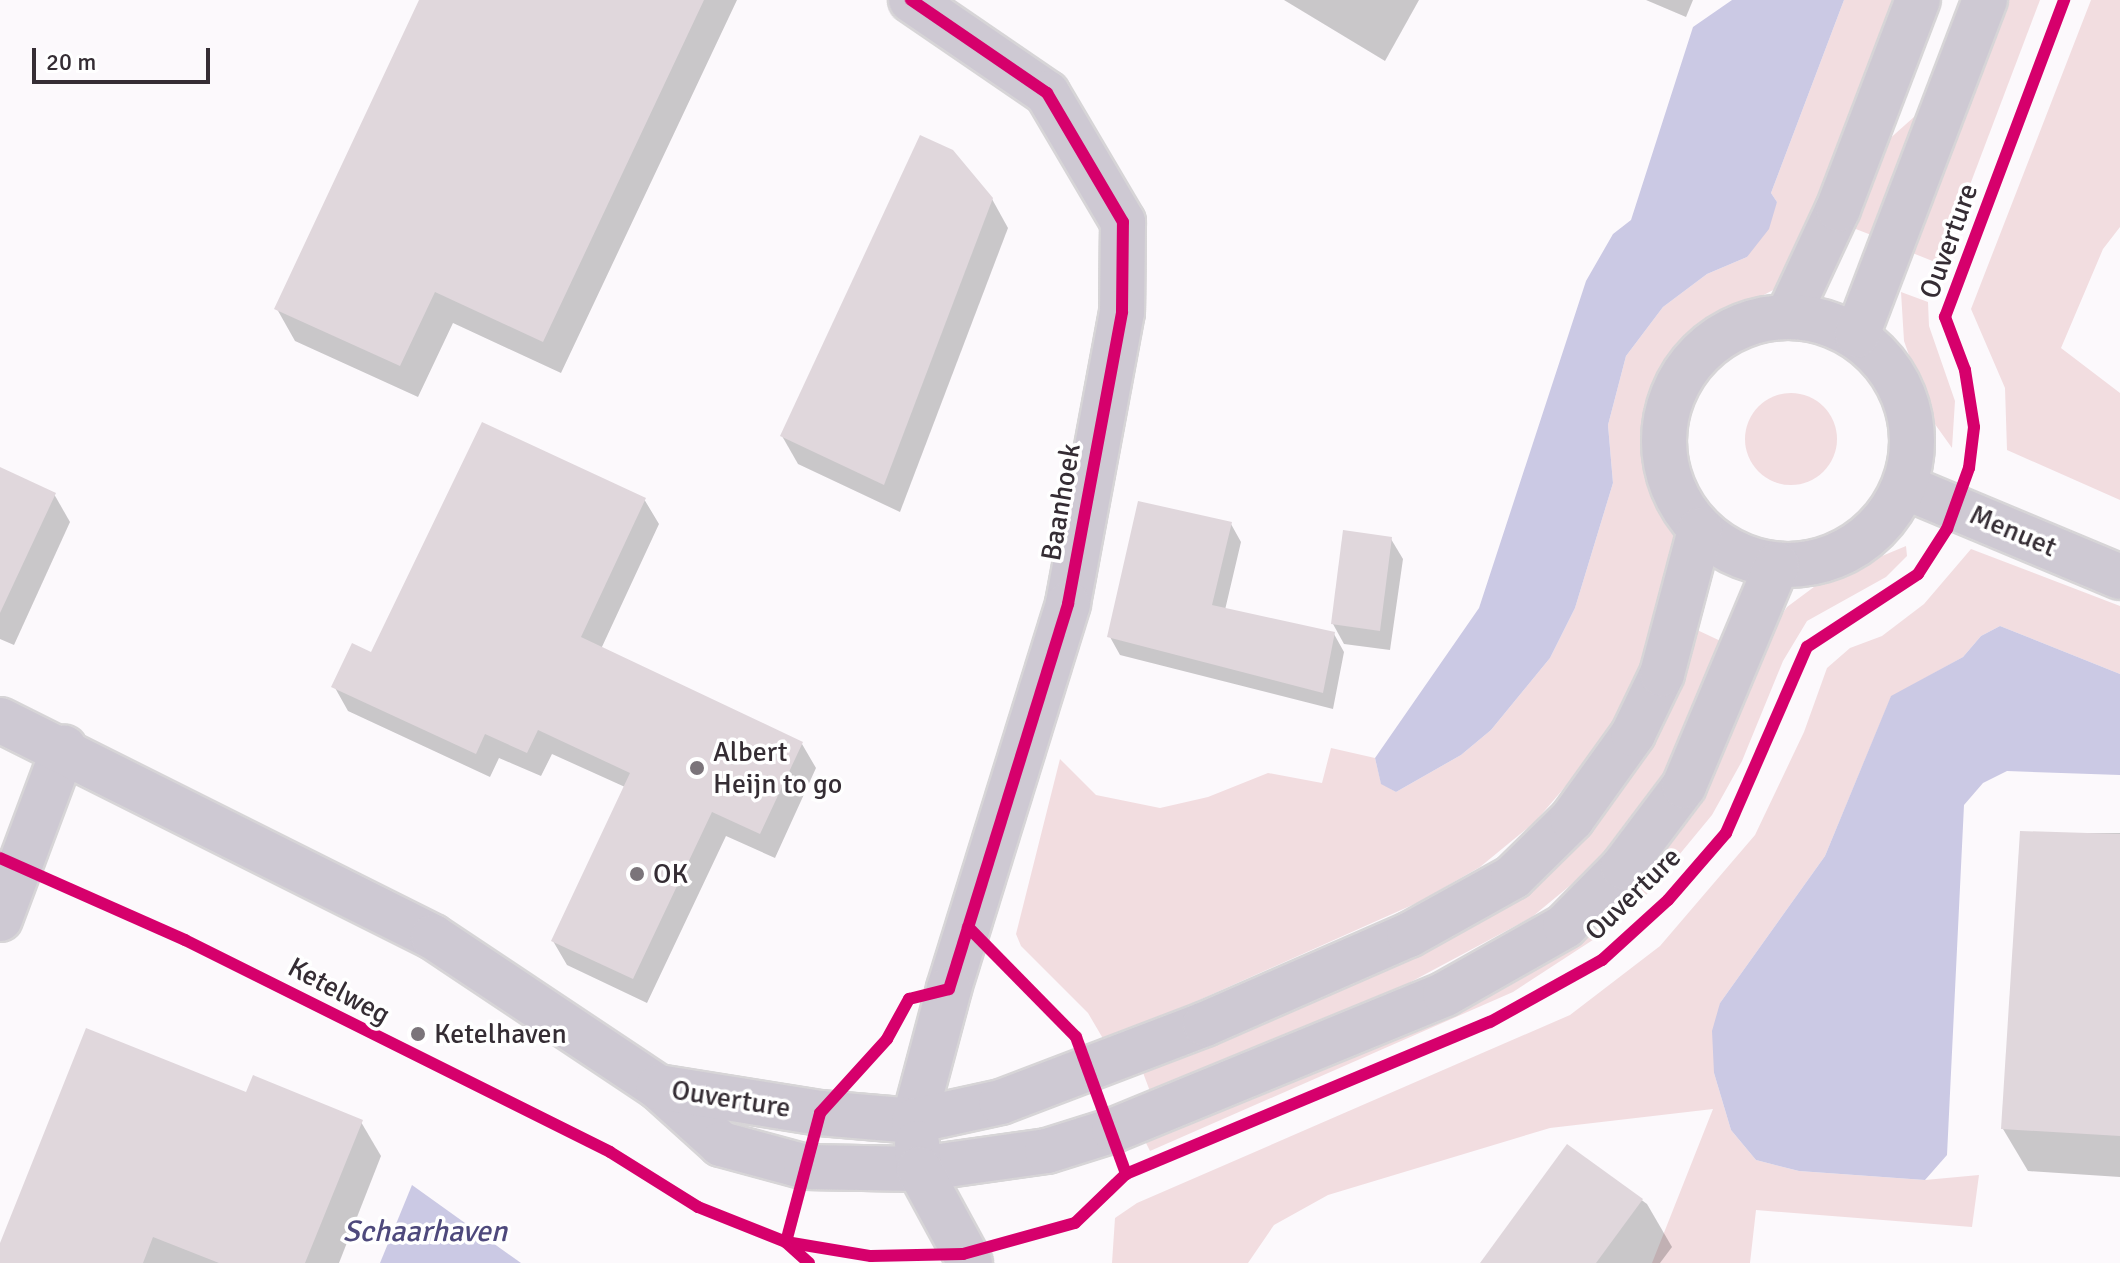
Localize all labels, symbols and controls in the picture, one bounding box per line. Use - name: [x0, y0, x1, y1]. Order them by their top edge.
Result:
- scale bar: [36, 32, 214, 82]
- text: 20 m: [46, 47, 96, 77]
- street label: Ouverture: [1913, 179, 1985, 303]
- street label: Baanhoek: [1034, 441, 1088, 563]
- street label: Menuet: [1965, 498, 2061, 564]
- place label: Albert Heijn to go: [713, 735, 842, 801]
- marker: Albert Heijn to go: [688, 759, 706, 777]
- street label: Ouverture: [1578, 840, 1688, 948]
- place label: OK: [653, 857, 688, 891]
- marker: OK: [628, 865, 646, 883]
- street label: Ketelweg: [282, 950, 396, 1032]
- place label: Ketelhaven: [434, 1017, 567, 1051]
- marker: Ketelhaven: [409, 1025, 427, 1043]
- street label: Ouverture: [669, 1073, 793, 1125]
- water label: Schaarhaven: [343, 1214, 507, 1250]

